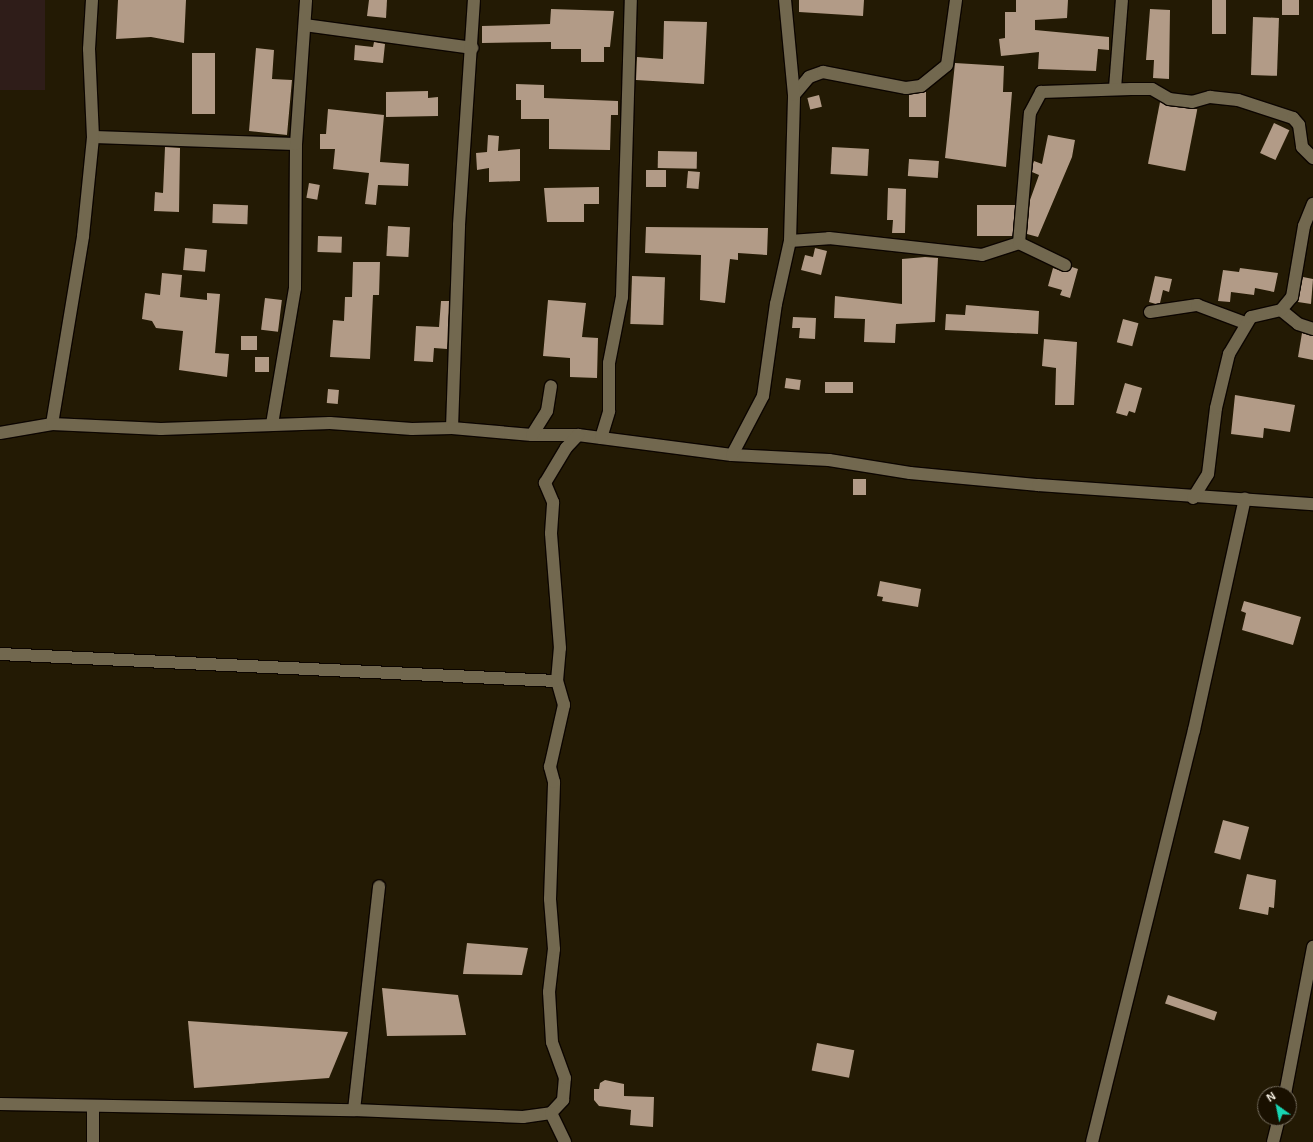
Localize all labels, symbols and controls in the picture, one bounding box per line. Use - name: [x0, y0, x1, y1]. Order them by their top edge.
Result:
- north arrow: [1257, 1086, 1297, 1126]
- text: N: [1264, 1090, 1278, 1104]

